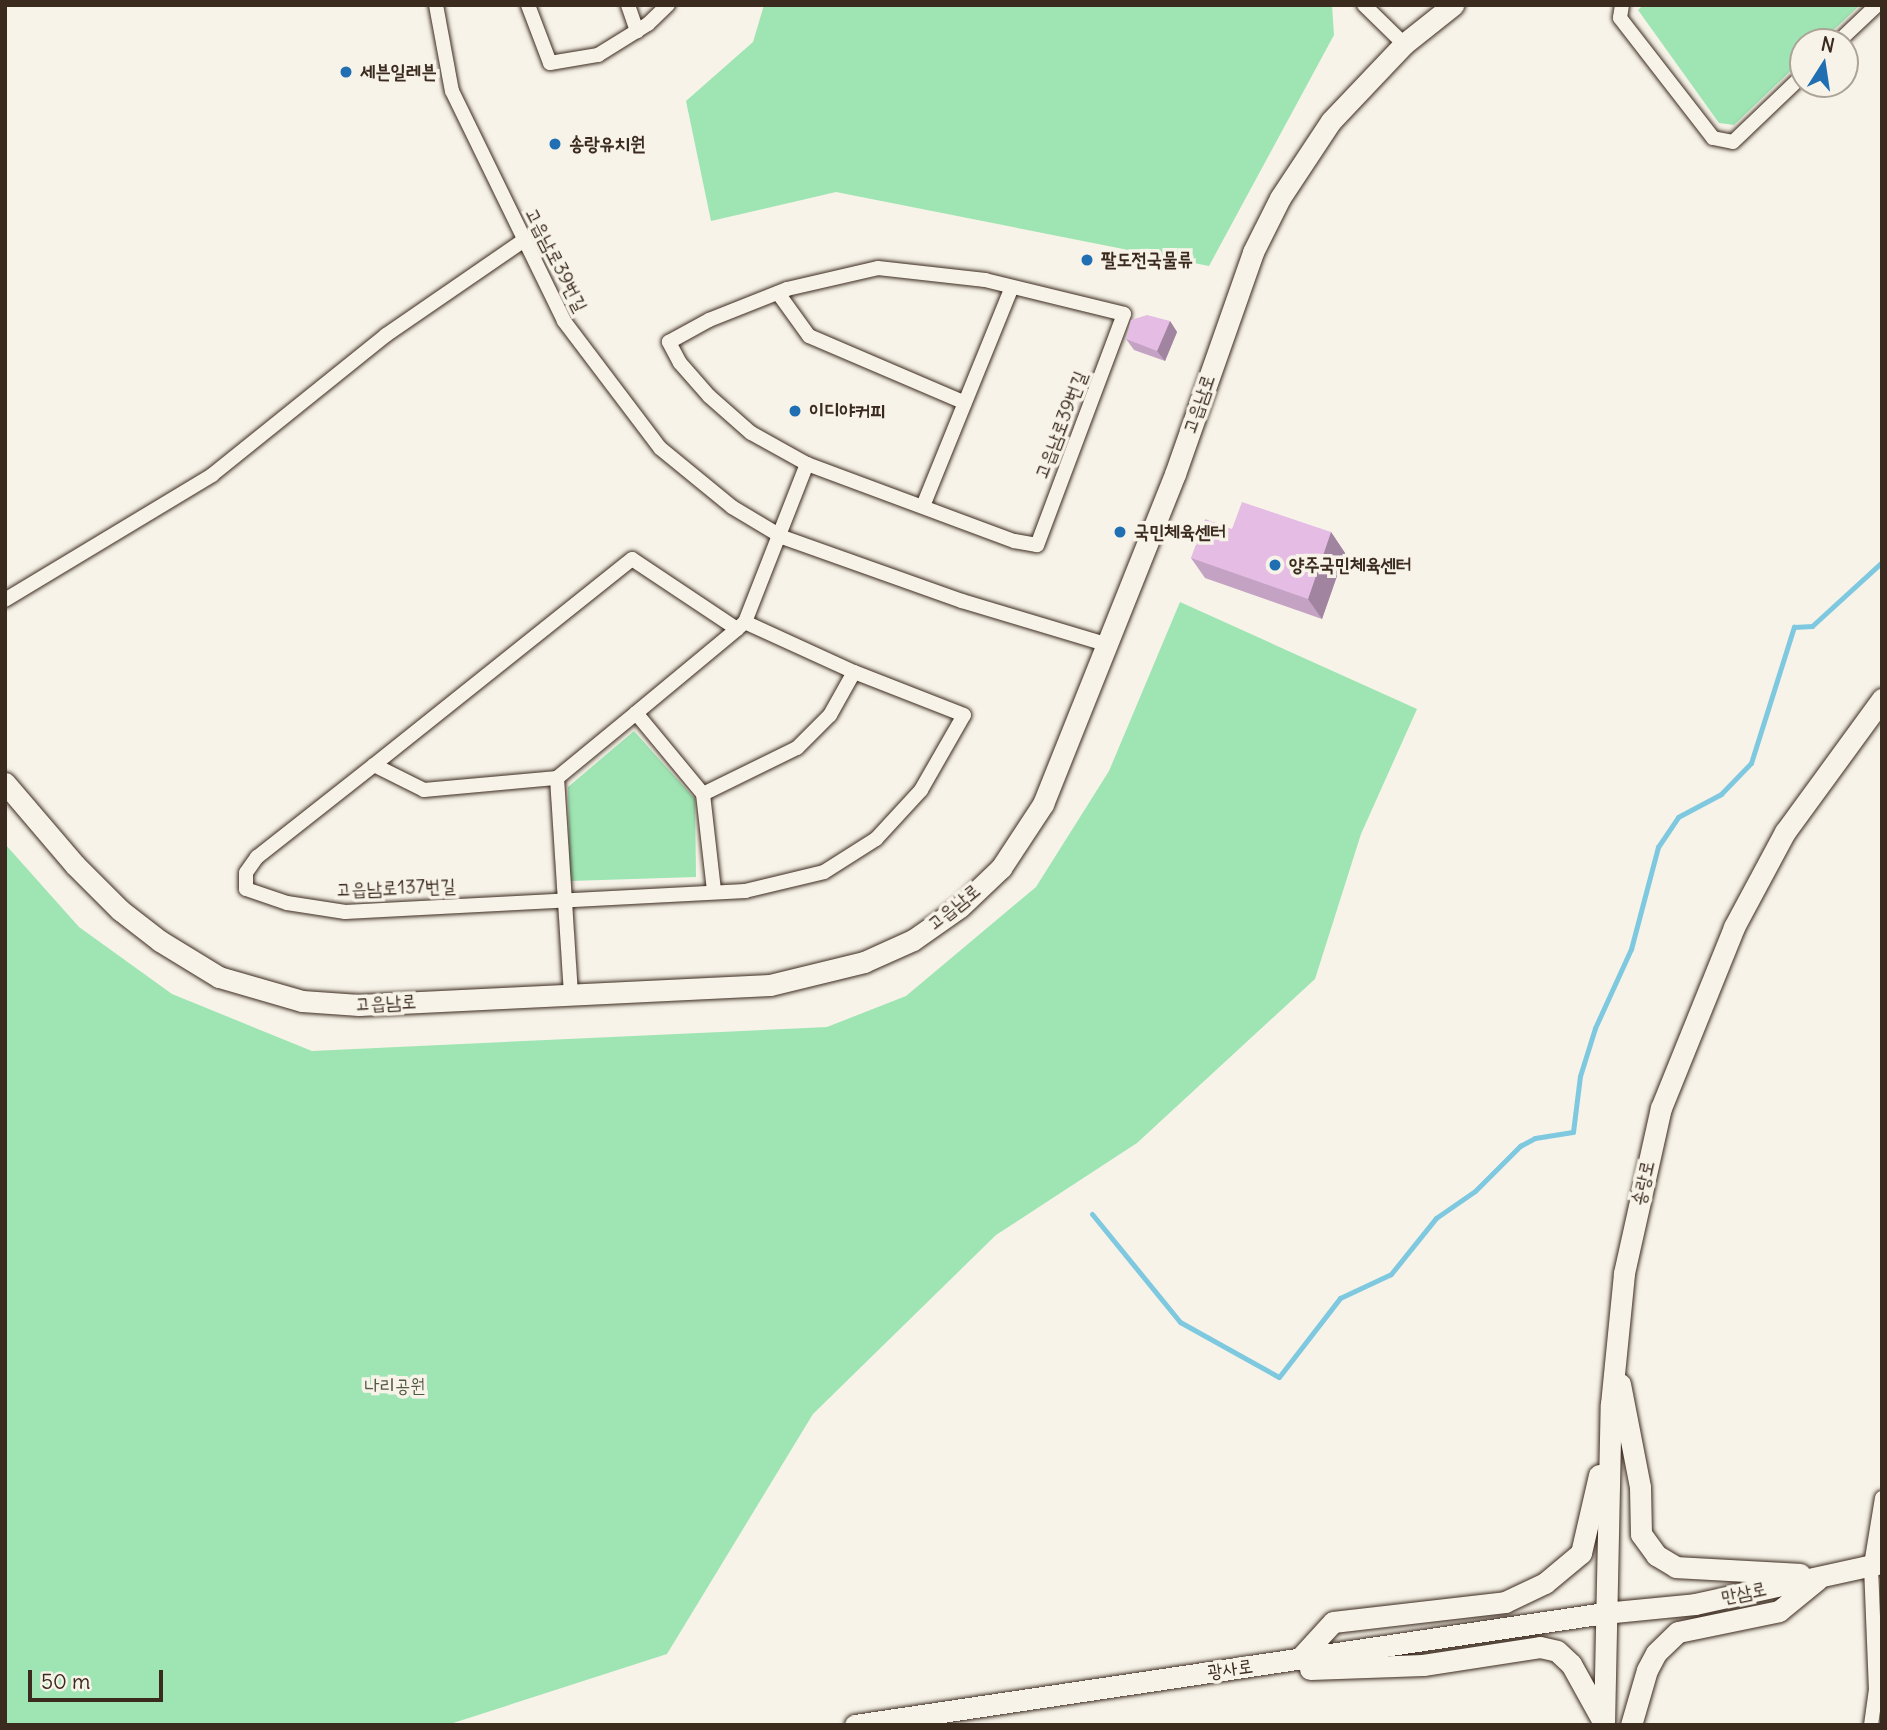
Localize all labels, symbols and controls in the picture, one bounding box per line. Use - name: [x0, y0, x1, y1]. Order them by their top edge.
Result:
- north arrow: [1789, 28, 1859, 98]
- text: N: [1819, 31, 1837, 58]
- place label: 세븐일레븐: [360, 61, 436, 83]
- marker: 세븐일레븐: [338, 64, 354, 80]
- place label: 송랑유치원: [569, 133, 645, 155]
- marker: 송랑유치원: [547, 136, 563, 152]
- street label: 고읍남로39번길: [520, 204, 592, 316]
- place label: 팔도전국물류: [1101, 249, 1193, 271]
- marker: 팔도전국물류: [1079, 252, 1095, 268]
- street label: 고읍남로39번길: [1030, 368, 1092, 482]
- street label: 고읍남로: [1178, 371, 1220, 437]
- place label: 이디야커피: [809, 400, 885, 422]
- marker: 이디야커피: [787, 403, 803, 419]
- place label: 국민체육센터: [1134, 521, 1226, 543]
- marker: 국민체육센터: [1112, 524, 1128, 540]
- place label: 양주국민체육센터: [1289, 554, 1411, 576]
- marker: 양주국민체육센터: [1267, 557, 1283, 573]
- street label: 고읍남로137번길: [336, 875, 456, 901]
- street label: 고읍남로: [923, 879, 985, 935]
- street label: 고읍남로: [355, 990, 417, 1016]
- street label: 송랑로: [1627, 1158, 1659, 1208]
- park label: 나리공원: [364, 1375, 426, 1397]
- street label: 만삼로: [1719, 1577, 1769, 1609]
- street label: 광사로: [1206, 1655, 1254, 1683]
- scale bar: [32, 1656, 166, 1700]
- text: 50 m: [41, 1668, 90, 1695]

